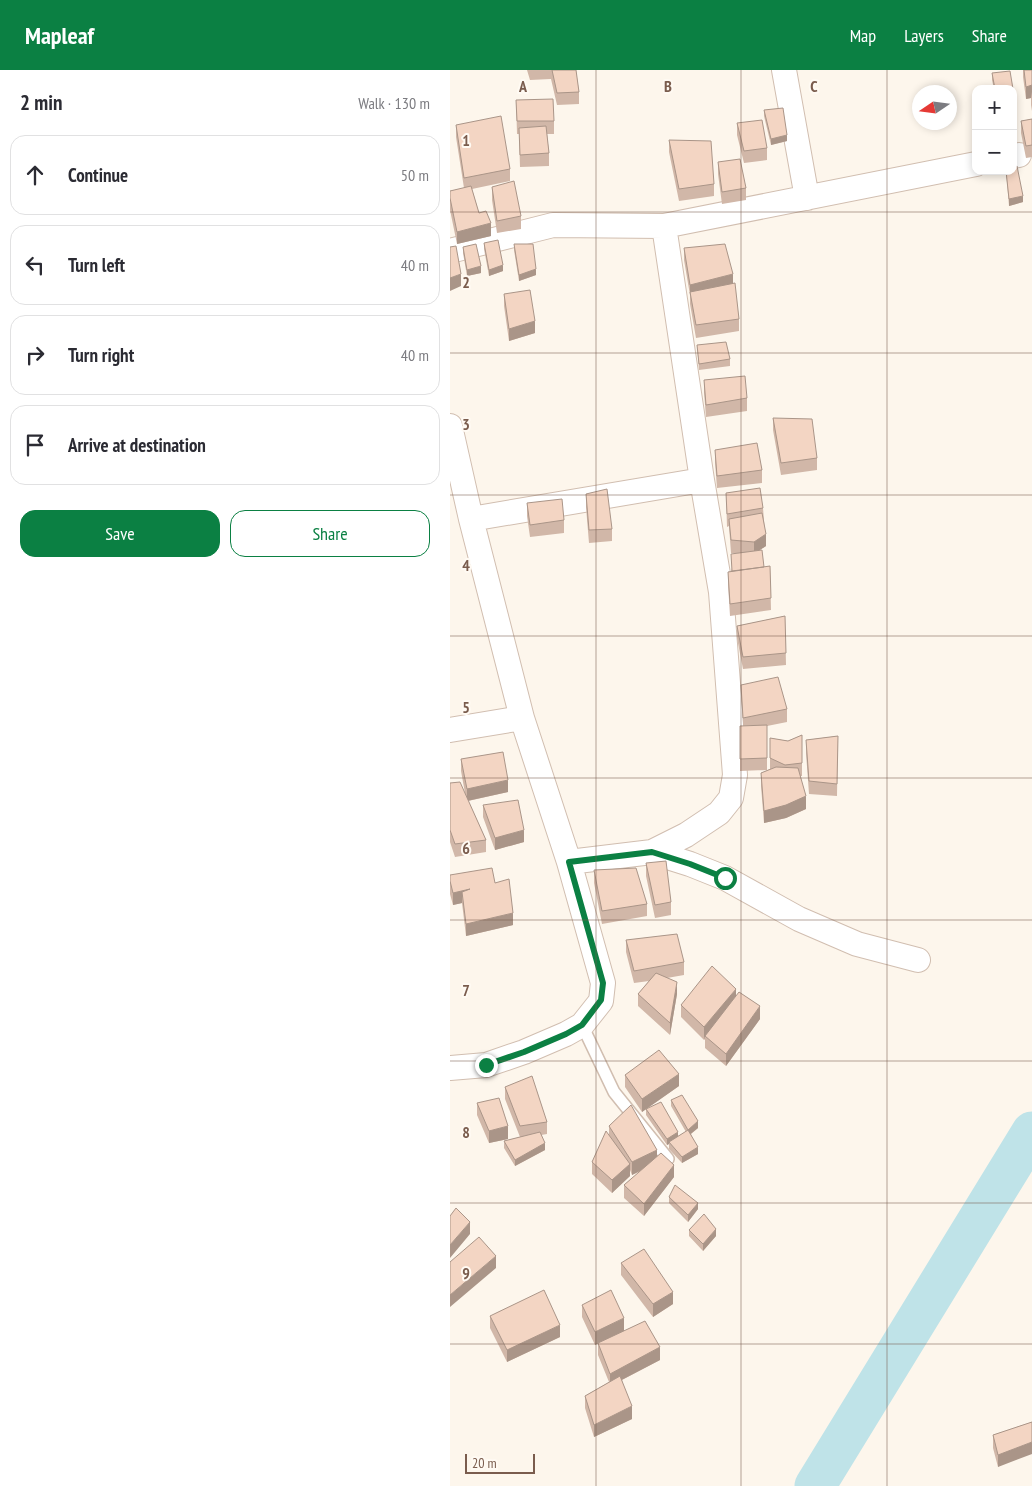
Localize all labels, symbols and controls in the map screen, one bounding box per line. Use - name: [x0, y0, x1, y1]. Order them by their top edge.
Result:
- text: Mapleaf: [25, 20, 94, 51]
- text: Map: [850, 24, 876, 47]
- text: Layers: [904, 24, 944, 47]
- text: Share: [972, 24, 1007, 47]
- text: A: [518, 76, 528, 96]
- text: B: [664, 76, 672, 96]
- text: C: [810, 76, 818, 96]
- north arrow: [912, 85, 957, 130]
- map controls: [972, 85, 1017, 175]
- button: +: [972, 85, 1017, 130]
- text: 2 min: [20, 89, 62, 116]
- text: Walk · 130 m: [358, 93, 430, 113]
- text: 1: [462, 130, 470, 150]
- button: −: [972, 130, 1017, 175]
- icon: ahead: [21, 161, 49, 189]
- text: Continue: [68, 163, 128, 187]
- text: 50 m: [401, 165, 429, 185]
- icon: left: [21, 251, 49, 279]
- text: Turn left: [68, 253, 125, 277]
- text: 40 m: [401, 255, 429, 275]
- text: 2: [462, 272, 470, 292]
- icon: right: [21, 341, 49, 369]
- text: Turn right: [68, 343, 134, 367]
- text: 40 m: [401, 345, 429, 365]
- text: 3: [462, 414, 470, 434]
- icon: arrive: [21, 431, 49, 459]
- text: Arrive at destination: [68, 433, 206, 457]
- button: Save: [20, 510, 220, 557]
- button: Share: [230, 510, 430, 557]
- text: 4: [462, 555, 470, 575]
- text: 5: [462, 697, 470, 717]
- text: 6: [462, 838, 470, 858]
- route start: [714, 867, 737, 890]
- text: 7: [462, 980, 470, 1000]
- route end: [475, 1054, 498, 1077]
- text: 8: [462, 1122, 470, 1142]
- text: 9: [462, 1263, 470, 1283]
- scale bar: [465, 1451, 535, 1474]
- text: 20 m: [472, 1454, 497, 1472]

